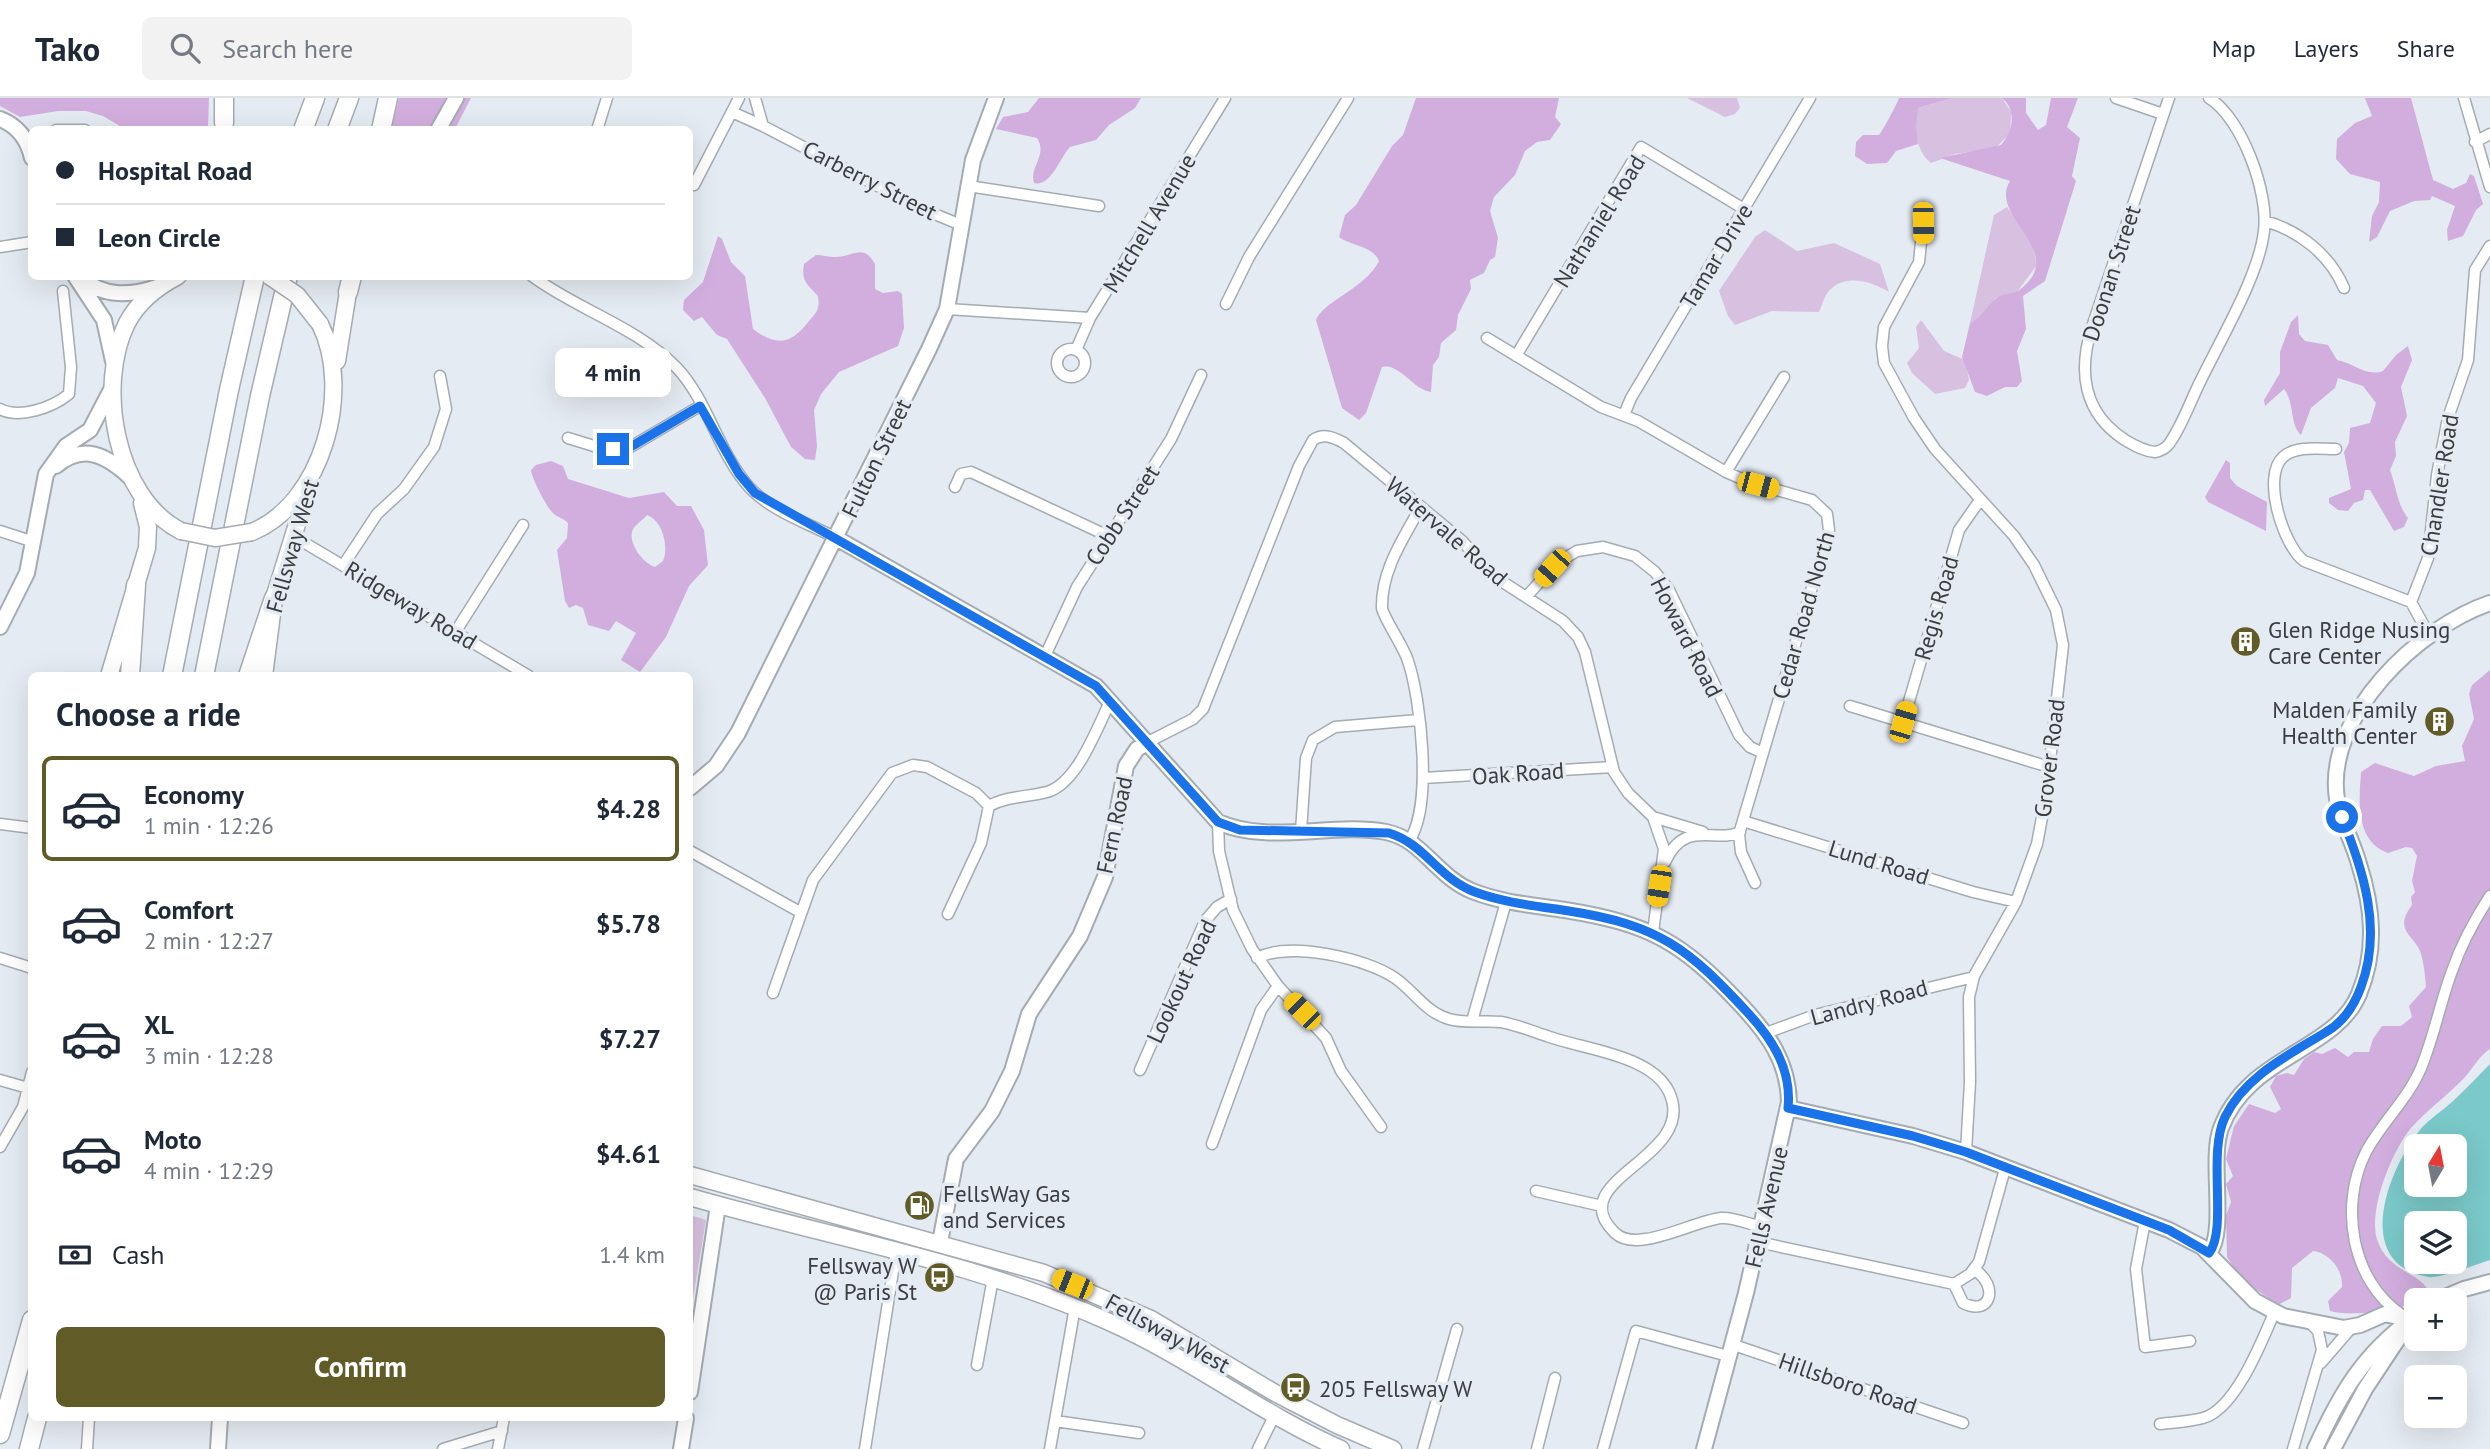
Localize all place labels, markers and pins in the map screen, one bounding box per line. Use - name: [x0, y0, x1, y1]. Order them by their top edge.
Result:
- place label: Glen Ridge Nusing Care Center: [2268, 615, 2450, 670]
- building icon: Glen Ridge Nusing Care Center: [2228, 625, 2262, 659]
- place label: Malden Family Health Center: [2272, 695, 2417, 750]
- building icon: Malden Family Health Center: [2423, 705, 2457, 739]
- place label: FellsWay Gas and Services: [943, 1179, 1070, 1234]
- fuel station icon: FellsWay Gas and Services: [903, 1189, 937, 1223]
- place label: Fellsway W @ Paris St: [807, 1251, 917, 1306]
- bus stop icon: Fellsway W @ Paris St: [923, 1261, 957, 1295]
- bus stop icon: 205 Fellsway W: [1279, 1371, 1313, 1405]
- place label: 205 Fellsway W: [1319, 1374, 1472, 1403]

